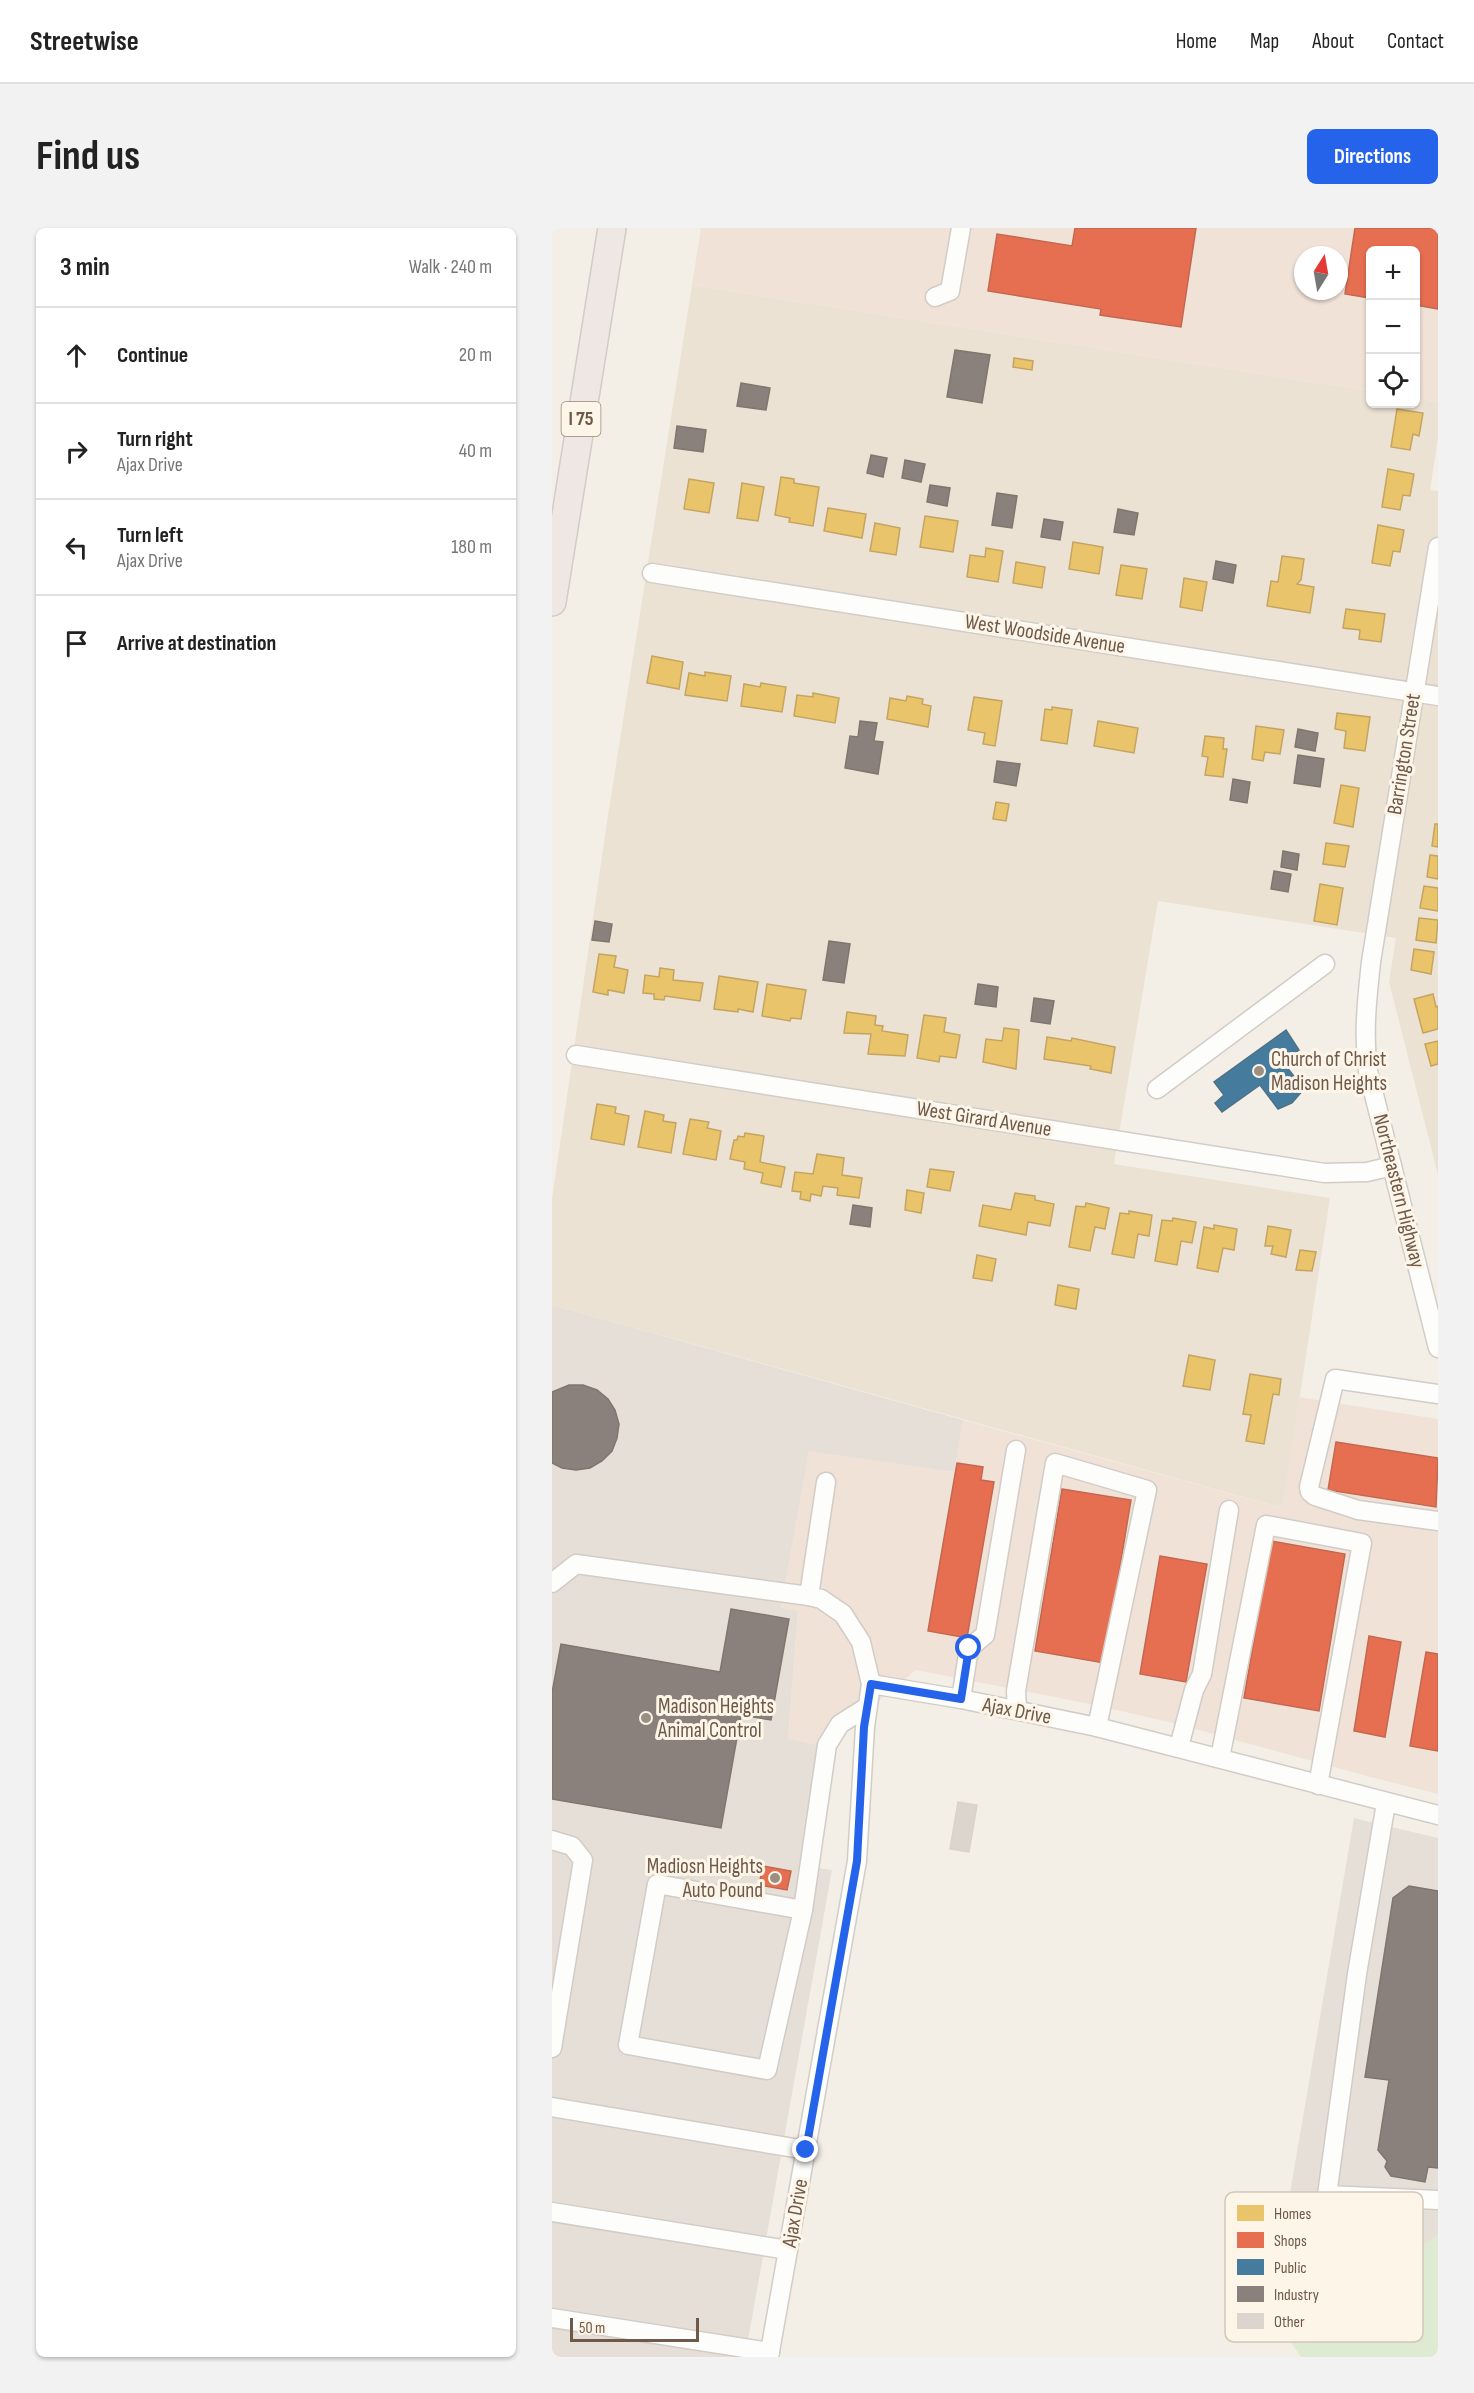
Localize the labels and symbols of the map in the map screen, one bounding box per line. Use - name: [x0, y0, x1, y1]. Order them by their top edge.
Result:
- north arrow: [1294, 246, 1348, 300]
- road number: I 75: [561, 402, 600, 436]
- street label: West Woodside Avenue: [963, 609, 1127, 659]
- street label: Barrington Street: [1382, 692, 1426, 816]
- place label: Church of Christ Madison Heights: [1271, 1047, 1387, 1096]
- marker: Church of Christ Madison Heights: [1252, 1064, 1266, 1078]
- street label: West Girard Avenue: [915, 1096, 1053, 1142]
- street label: Northeastern Highway: [1368, 1111, 1430, 1271]
- route start: [955, 1634, 981, 1660]
- street label: Ajax Drive: [980, 1692, 1053, 1730]
- place label: Madison Heights Animal Control: [657, 1694, 774, 1743]
- marker: Madison Heights Animal Control: [639, 1711, 653, 1725]
- place label: Madiosn Heights Auto Pound: [647, 1854, 763, 1903]
- marker: Madiosn Heights Auto Pound: [768, 1871, 782, 1885]
- route end: [792, 2136, 818, 2162]
- street label: Ajax Drive: [777, 2177, 813, 2250]
- legend: [1225, 2192, 1423, 2342]
- text: Homes: [1274, 2205, 1311, 2224]
- text: Shops: [1274, 2232, 1307, 2251]
- text: Public: [1274, 2259, 1307, 2278]
- text: Industry: [1274, 2286, 1319, 2305]
- text: Other: [1274, 2313, 1305, 2332]
- scale bar: [570, 2315, 699, 2342]

